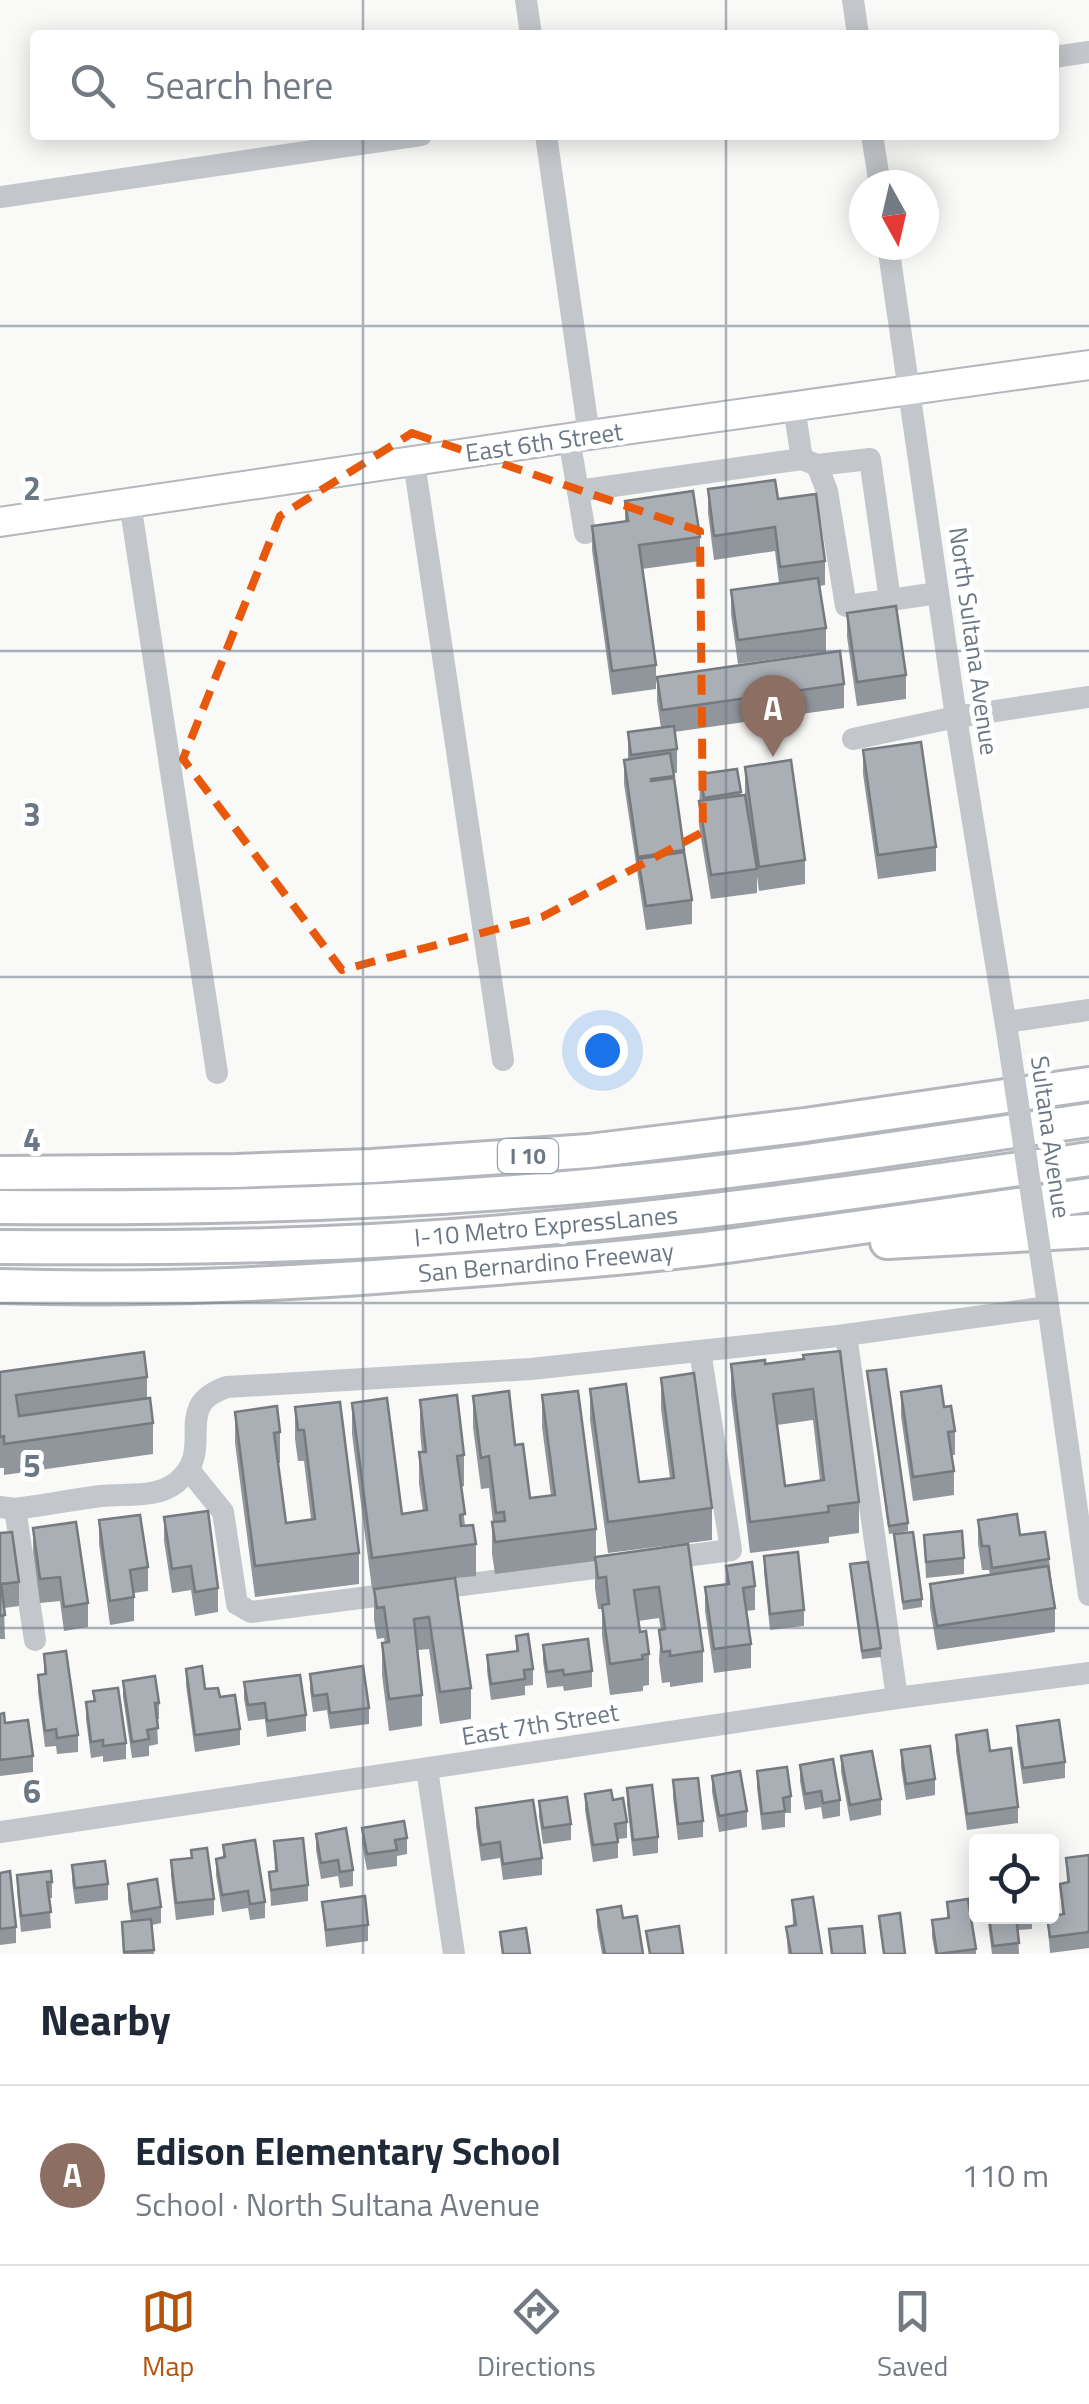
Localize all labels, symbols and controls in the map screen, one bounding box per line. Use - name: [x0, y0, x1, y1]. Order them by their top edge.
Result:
- search box: [30, 30, 1059, 140]
- text: Search here: [145, 56, 333, 114]
- icon: search: [65, 58, 120, 113]
- north arrow: [849, 170, 939, 260]
- street label: East 6th Street: [463, 412, 625, 472]
- text: 2: [23, 464, 41, 512]
- street label: North Sultana Avenue: [939, 525, 1009, 757]
- pin: A: [740, 674, 806, 757]
- text: 3: [23, 790, 41, 838]
- your location: [577, 1025, 628, 1076]
- street label: Sultana Avenue: [1021, 1053, 1081, 1221]
- text: 4: [23, 1115, 41, 1163]
- road number: I 10: [498, 1139, 558, 1173]
- street label: I-10 Metro ExpressLanes: [413, 1196, 679, 1256]
- street label: San Bernardino Freeway: [417, 1232, 675, 1292]
- text: 5: [23, 1441, 41, 1489]
- street label: East 7th Street: [459, 1693, 621, 1755]
- text: 6: [23, 1767, 41, 1815]
- map controls: [969, 1834, 1059, 1924]
- button: locate: [969, 1834, 1059, 1924]
- text: Nearby: [40, 1987, 171, 2051]
- text: Edison Elementary School: [135, 2122, 561, 2180]
- text: A: [63, 2151, 82, 2199]
- text: 110 m: [961, 2151, 1049, 2199]
- text: School · North Sultana Avenue: [135, 2180, 540, 2228]
- tab: Map: [141, 2284, 196, 2387]
- tab: Directions: [477, 2284, 596, 2387]
- tab: Saved: [877, 2284, 948, 2387]

